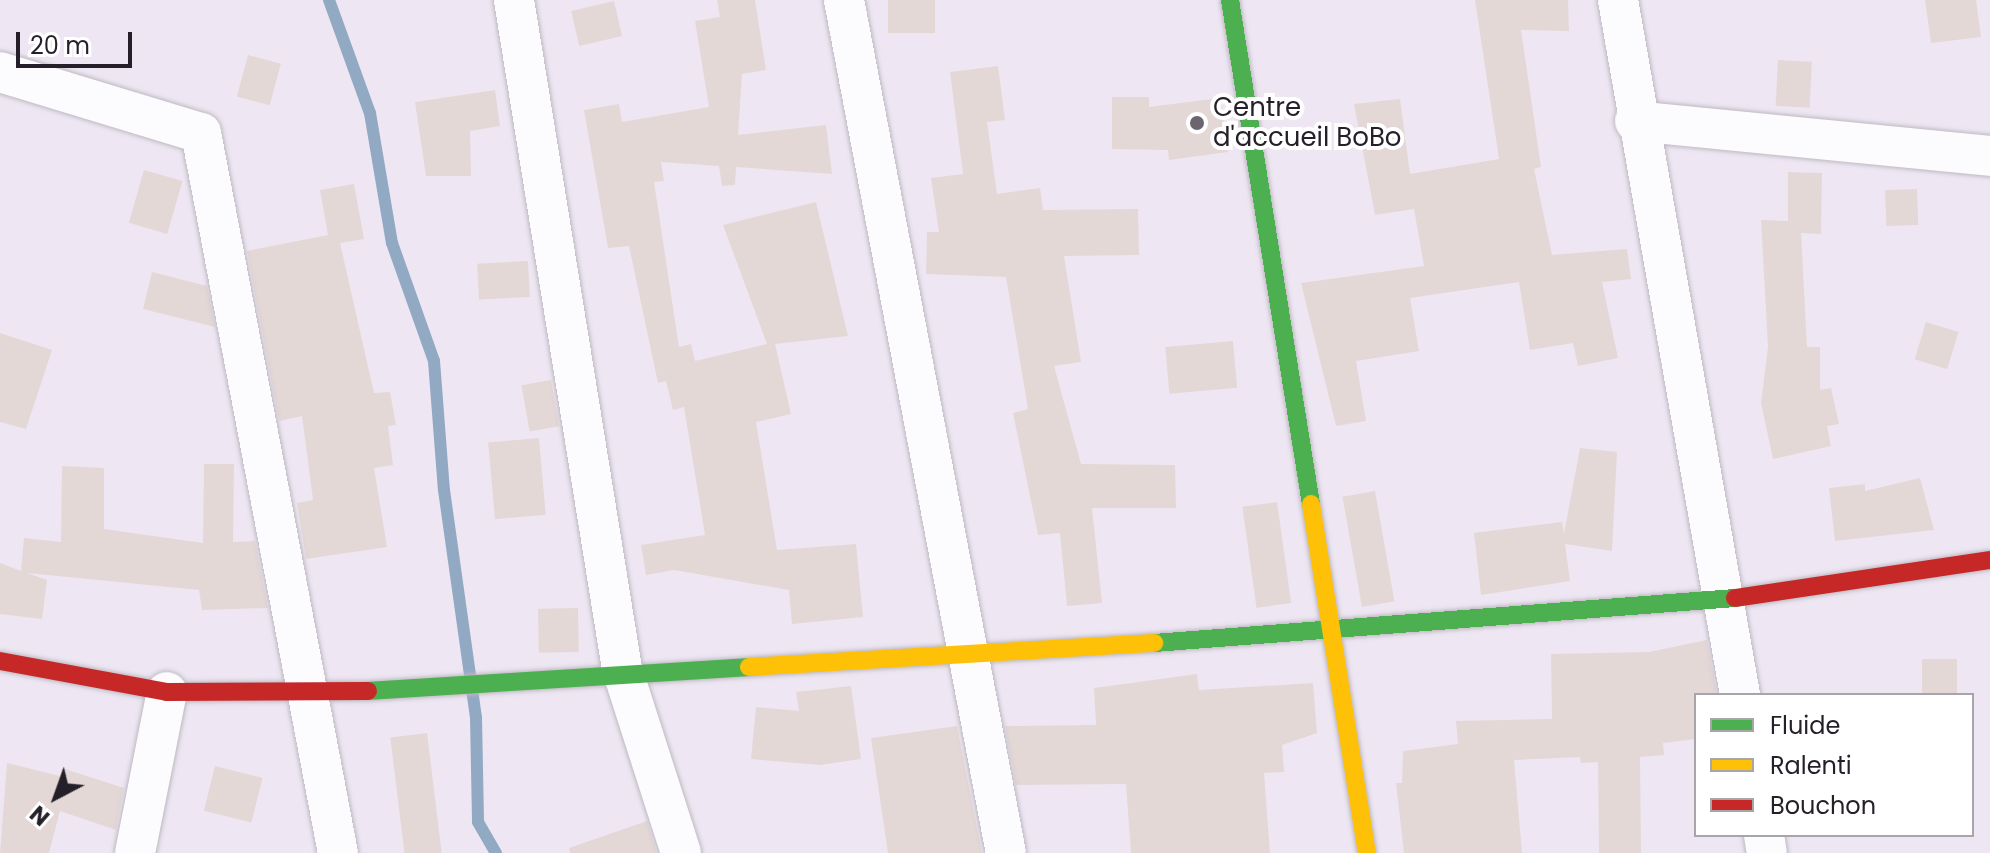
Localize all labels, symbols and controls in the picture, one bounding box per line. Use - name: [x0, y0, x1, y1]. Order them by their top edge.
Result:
- scale bar: [20, 16, 136, 66]
- text: 20 m: [30, 29, 90, 62]
- place label: Centre d'accueil BoBo: [1213, 92, 1401, 154]
- marker: Centre d'accueil BoBo: [1188, 114, 1206, 132]
- legend: [1694, 693, 1974, 837]
- text: Fluide: [1770, 709, 1840, 742]
- text: Ralenti: [1770, 749, 1852, 782]
- north arrow: [16, 757, 96, 837]
- text: Bouchon: [1770, 789, 1876, 822]
- text: N: [24, 798, 56, 833]

